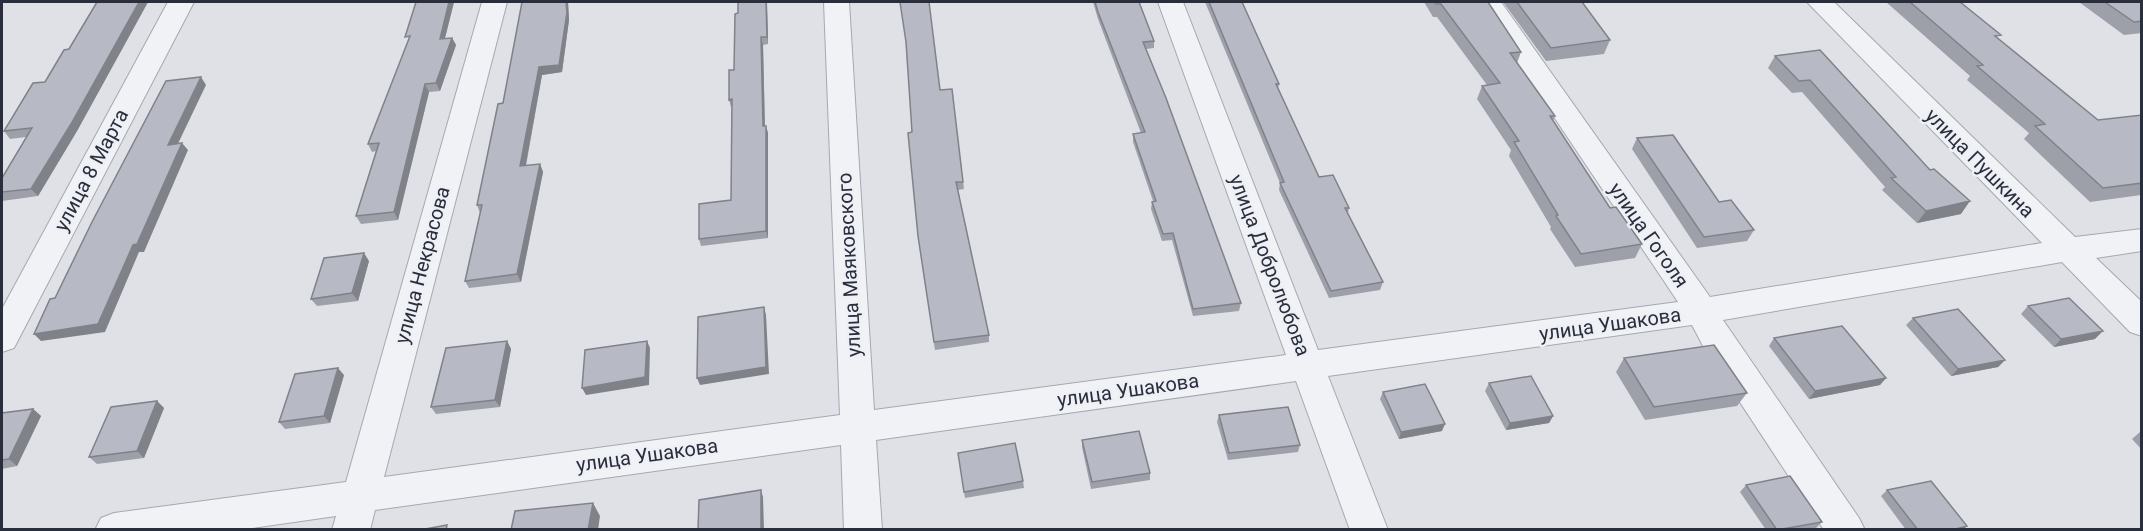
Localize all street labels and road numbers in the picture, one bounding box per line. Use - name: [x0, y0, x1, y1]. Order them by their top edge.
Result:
- street label: улица Пушкина: [1920, 103, 2040, 223]
- street label: улица 8 Марта: [49, 105, 133, 235]
- street label: улица Добролюбова: [1224, 171, 1316, 359]
- street label: улица Маяковского: [832, 172, 866, 358]
- street label: улица Гоголя: [1604, 178, 1694, 292]
- street label: улица Некрасова: [389, 184, 455, 346]
- street label: улица Ушакова: [1538, 302, 1682, 346]
- street label: улица Ушакова: [1056, 368, 1200, 412]
- street label: улица Ушакова: [575, 433, 719, 477]

